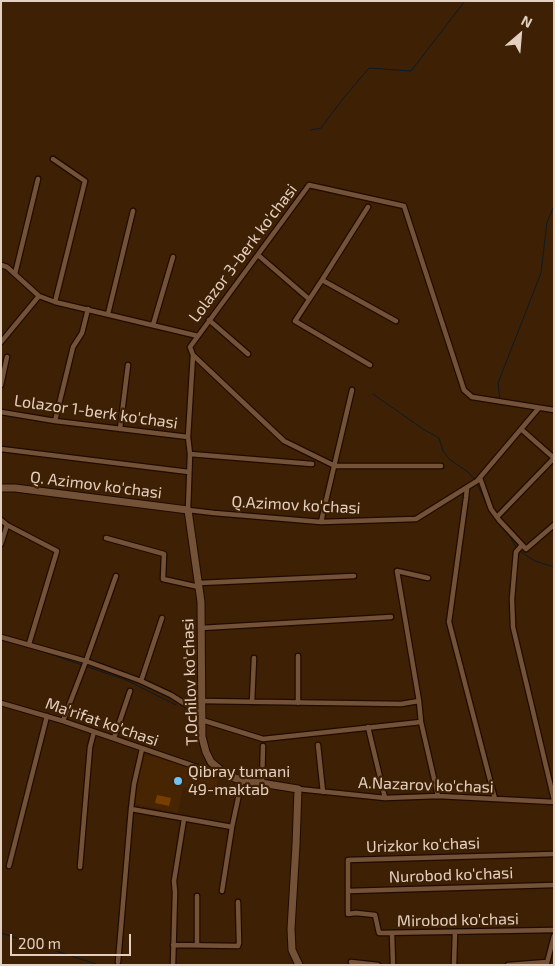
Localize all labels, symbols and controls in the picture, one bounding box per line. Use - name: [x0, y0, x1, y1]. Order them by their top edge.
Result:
- north arrow: [495, 10, 545, 60]
- text: N: [519, 11, 535, 31]
- street label: Lolazor 3-berk ko'chasi: [185, 180, 301, 326]
- street label: Lolazor 1-berk ko'chasi: [13, 391, 179, 433]
- street label: Q. Azimov ko'chasi: [29, 467, 163, 503]
- street label: Q.Azimov ko'chasi: [231, 492, 361, 518]
- street label: T.Ochilov ko'chasi: [178, 618, 202, 746]
- street label: Ma'rifat ko'chasi: [43, 694, 161, 750]
- place label: Qibray tumani 49-maktab: [188, 762, 290, 800]
- street label: A.Nazarov ko'chasi: [358, 773, 494, 797]
- marker: Qibray tumani 49-maktab: [172, 775, 184, 787]
- street label: Urizkor ko'chasi: [366, 833, 480, 857]
- street label: Nurobod ko'chasi: [389, 863, 513, 887]
- street label: Mirobod ko'chasi: [397, 909, 519, 931]
- scale bar: [12, 924, 134, 956]
- text: 200 m: [18, 934, 61, 952]

